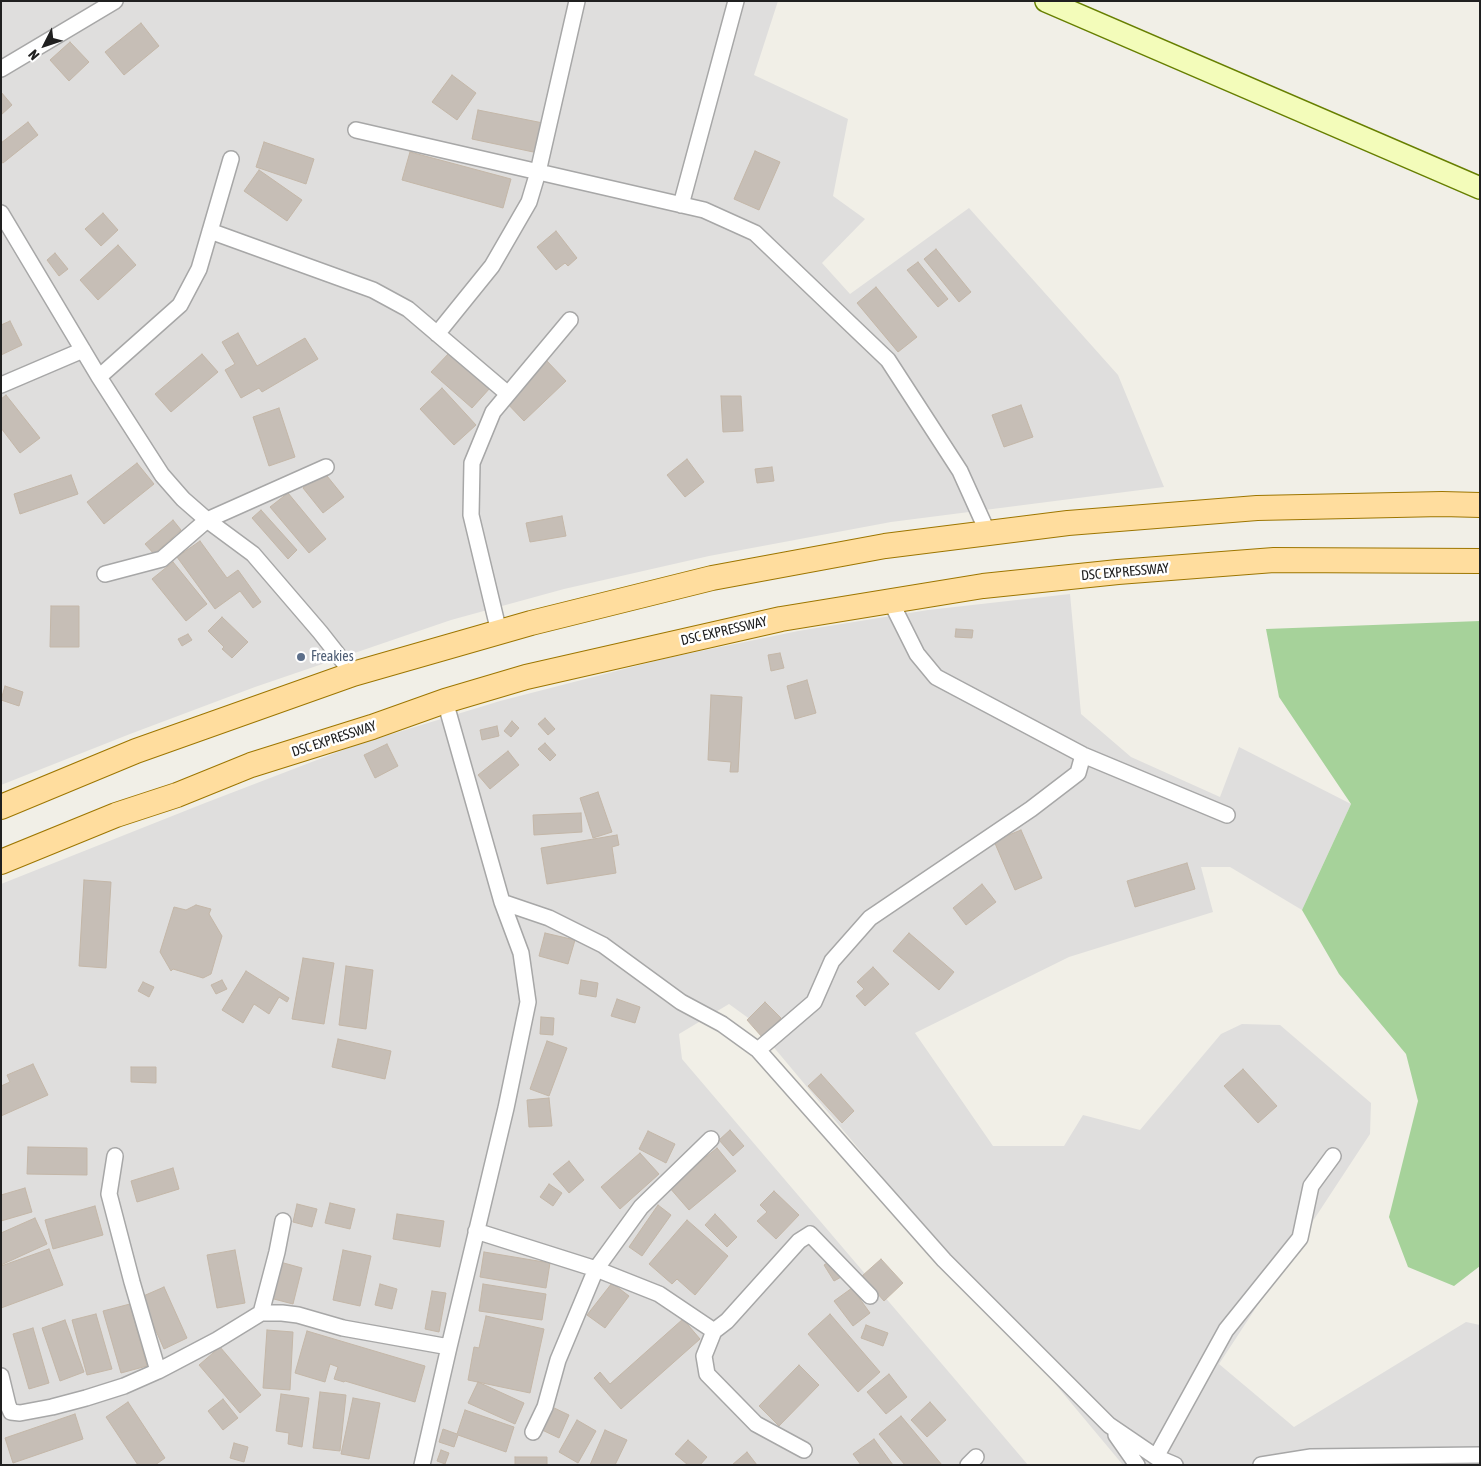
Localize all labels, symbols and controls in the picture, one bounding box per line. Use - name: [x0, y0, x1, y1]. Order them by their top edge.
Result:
- north arrow: [20, 20, 70, 70]
- text: N: [25, 46, 42, 63]
- street label: DSC EXPRESSWAY: [1080, 560, 1170, 584]
- street label: DSC EXPRESSWAY: [679, 613, 769, 649]
- place label: Freakies: [311, 649, 354, 665]
- marker: Freakies: [295, 651, 307, 663]
- street label: DSC EXPRESSWAY: [290, 717, 378, 761]

